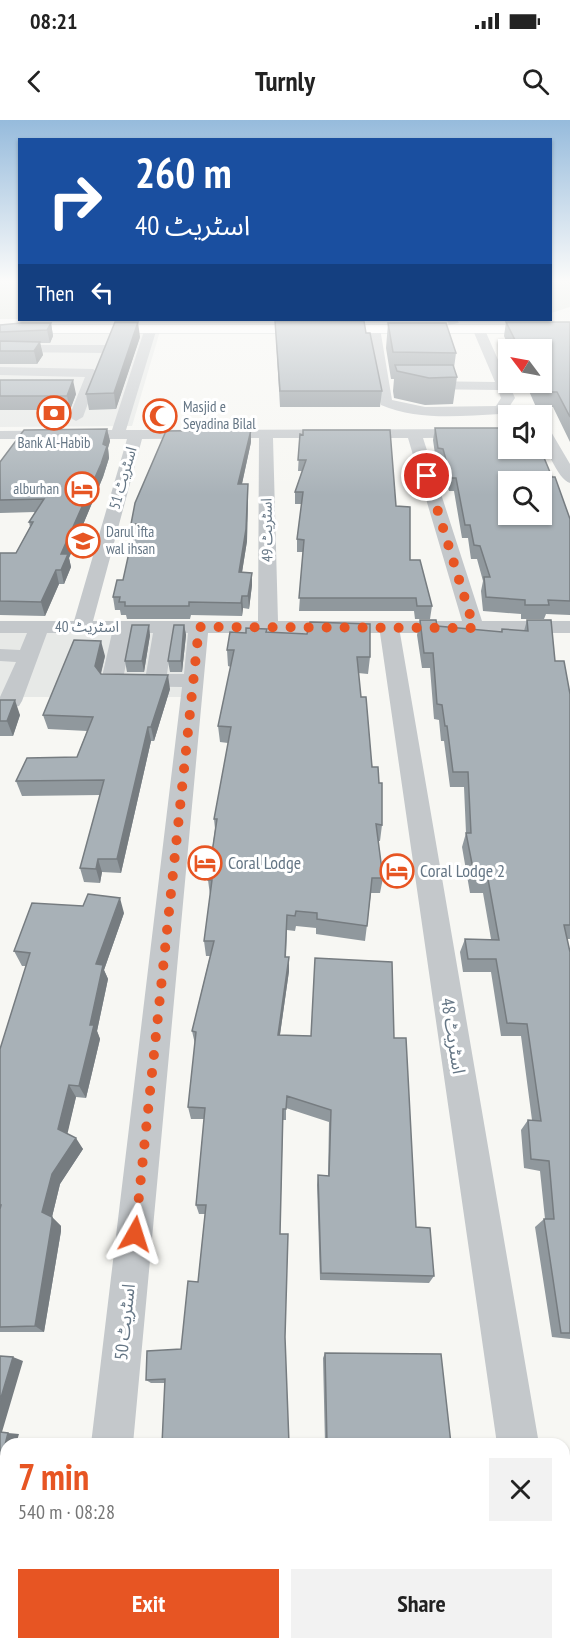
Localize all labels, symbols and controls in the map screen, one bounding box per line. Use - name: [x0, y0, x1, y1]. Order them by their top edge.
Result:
- text: 08:21: [30, 7, 78, 35]
- text: Turnly: [255, 64, 315, 98]
- icon: back: [18, 65, 51, 98]
- icon: search: [519, 65, 552, 98]
- text: 260 m: [135, 145, 232, 200]
- icon: right: [36, 162, 114, 240]
- text: اسٹریٹ 40: [135, 208, 250, 242]
- icon: left: [86, 276, 119, 309]
- text: Then: [36, 279, 74, 307]
- north arrow: [498, 339, 552, 393]
- map controls: [498, 339, 552, 525]
- bank icon: Bank Al-Habib: [36, 395, 72, 431]
- place label: Masjid e Seyadina Bilal: [183, 397, 256, 433]
- mosque icon: Masjid e Seyadina Bilal: [142, 398, 178, 434]
- button: sound: [498, 405, 552, 459]
- place label: Bank Al-Habib: [17, 433, 91, 452]
- street label: اسٹریٹ 51: [105, 444, 140, 511]
- pin: [401, 450, 452, 501]
- icon: arrive: [410, 459, 443, 492]
- hotel icon: alburhan: [64, 471, 100, 507]
- button: search: [498, 471, 552, 525]
- place label: alburhan: [13, 479, 59, 498]
- street label: اسٹریٹ 49: [256, 498, 277, 562]
- place label: Darul ifta wal ihsan: [106, 522, 155, 558]
- school or university icon: Darul ifta wal ihsan: [65, 523, 101, 559]
- street label: اسٹریٹ 40: [55, 617, 119, 636]
- hotel icon: Coral Lodge: [187, 845, 223, 881]
- place label: Coral Lodge: [228, 851, 301, 874]
- hotel icon: Coral Lodge 2: [379, 853, 415, 889]
- place label: Coral Lodge 2: [420, 859, 505, 882]
- street label: اسٹریٹ 48: [436, 996, 471, 1076]
- position arrow: [103, 1202, 167, 1266]
- street label: اسٹریٹ 50: [109, 1283, 140, 1361]
- text: 7 min: [18, 1453, 89, 1500]
- button: close: [489, 1458, 552, 1521]
- text: 540 m · 08:28: [18, 1499, 115, 1525]
- button: Exit: [18, 1569, 279, 1638]
- button: Share: [291, 1569, 552, 1638]

